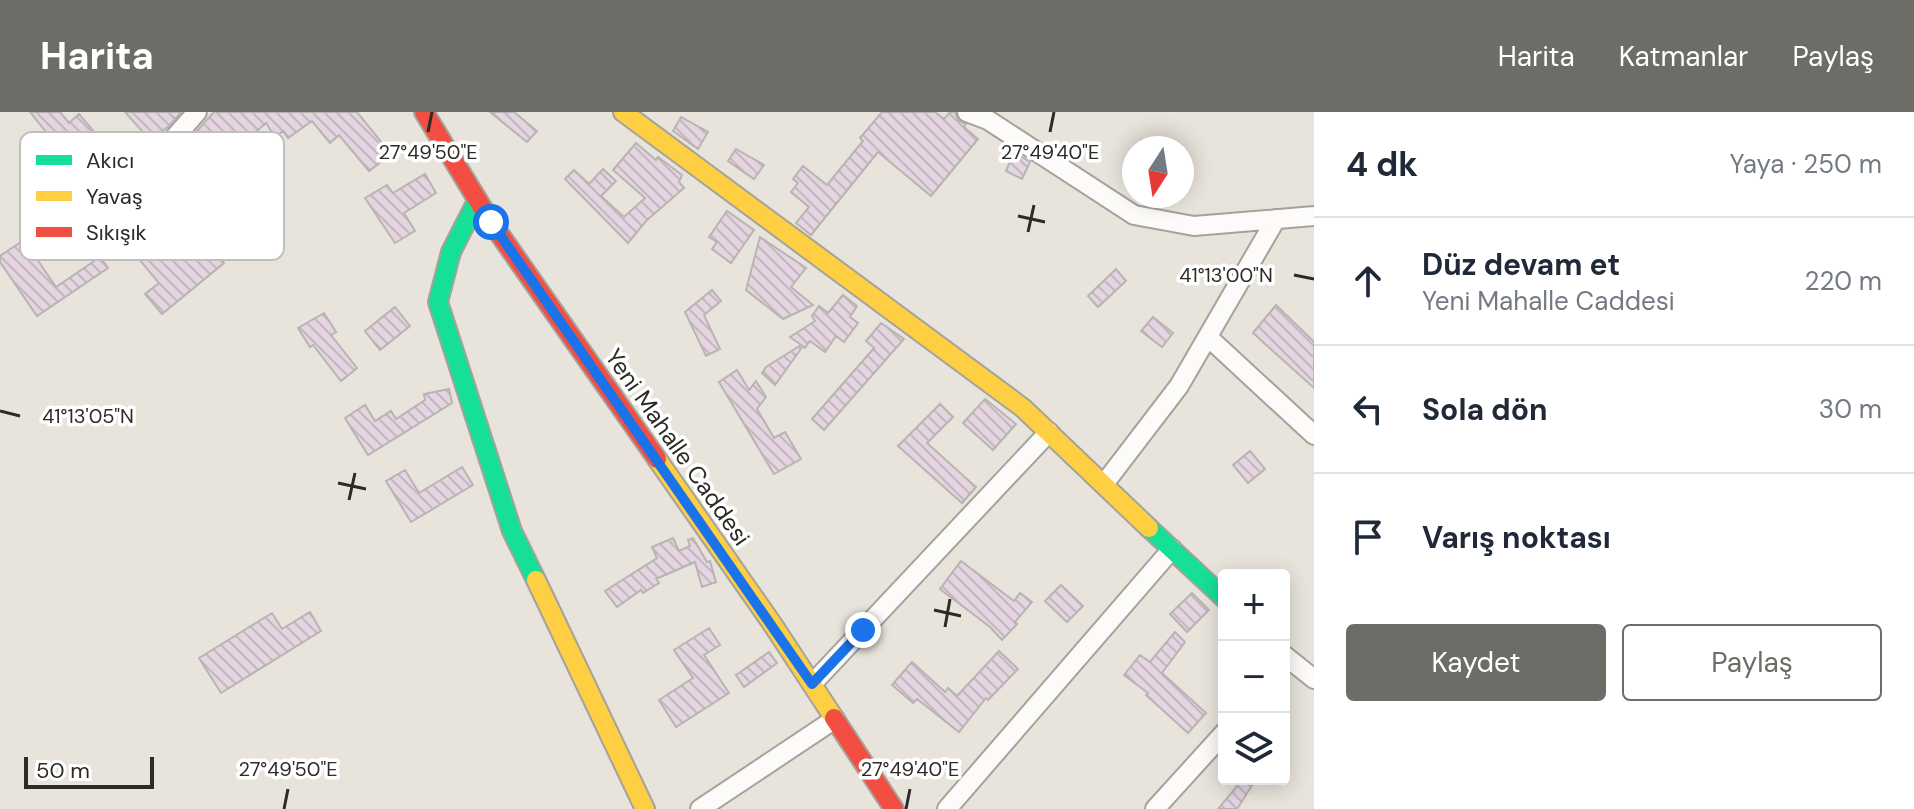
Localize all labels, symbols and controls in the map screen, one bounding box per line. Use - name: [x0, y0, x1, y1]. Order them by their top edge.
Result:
- text: Harita: [40, 31, 154, 81]
- text: Harita: [1498, 38, 1575, 75]
- text: Katmanlar: [1619, 38, 1748, 75]
- text: Paylaş: [1792, 38, 1874, 75]
- legend: [20, 132, 284, 260]
- north arrow: [1122, 136, 1194, 208]
- text: 27°49'50"E: [379, 139, 478, 165]
- text: 27°49'40"E: [1001, 139, 1099, 165]
- text: 4 dk: [1346, 142, 1418, 187]
- text: Akıcı: [86, 146, 134, 175]
- text: Yaya · 250 m: [1730, 147, 1882, 181]
- text: Yavaş: [86, 182, 143, 211]
- route start: [473, 204, 509, 240]
- text: Sıkışık: [86, 218, 147, 247]
- text: Düz devam et: [1422, 245, 1620, 284]
- icon: ahead: [1346, 259, 1390, 303]
- text: 41°13'00"N: [1179, 262, 1273, 288]
- text: 220 m: [1804, 264, 1882, 298]
- text: Yeni Mahalle Caddesi: [1422, 284, 1675, 318]
- street label: Yeni Mahalle Caddesi: [598, 343, 758, 551]
- icon: left: [1346, 387, 1390, 431]
- text: Sola dön: [1422, 390, 1548, 429]
- text: 30 m: [1819, 392, 1882, 426]
- text: 41°13'05"N: [42, 403, 134, 429]
- icon: arrive: [1346, 515, 1390, 559]
- text: Varış noktası: [1422, 518, 1611, 557]
- map controls: [1218, 569, 1290, 785]
- button: +: [1218, 569, 1290, 641]
- route end: [845, 612, 881, 648]
- button: Kaydet: [1346, 624, 1606, 701]
- button: Paylaş: [1622, 624, 1882, 701]
- button: −: [1218, 641, 1290, 713]
- button: layers: [1218, 713, 1290, 785]
- scale bar: [24, 753, 154, 789]
- text: 50 m: [36, 756, 90, 785]
- text: 27°49'50"E: [239, 756, 338, 782]
- text: 27°49'40"E: [861, 756, 959, 782]

